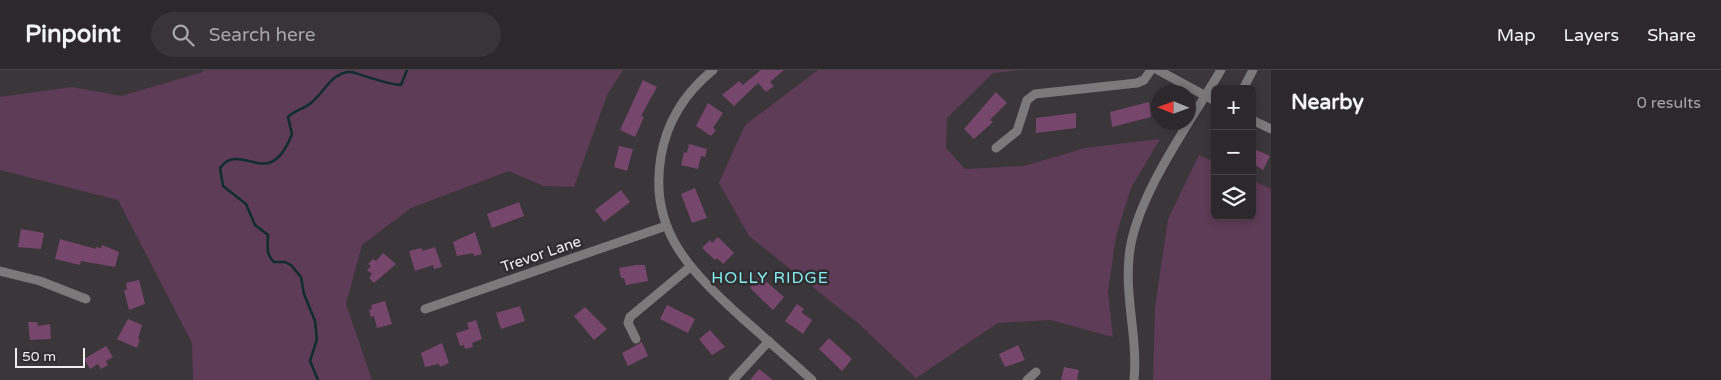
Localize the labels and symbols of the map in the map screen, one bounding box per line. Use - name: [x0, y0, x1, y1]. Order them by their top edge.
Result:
- north arrow: [1151, 85, 1196, 130]
- street label: Trevor Lane: [499, 232, 583, 276]
- district label: HOLLY RIDGE: [711, 268, 829, 288]
- scale bar: [15, 345, 85, 368]

